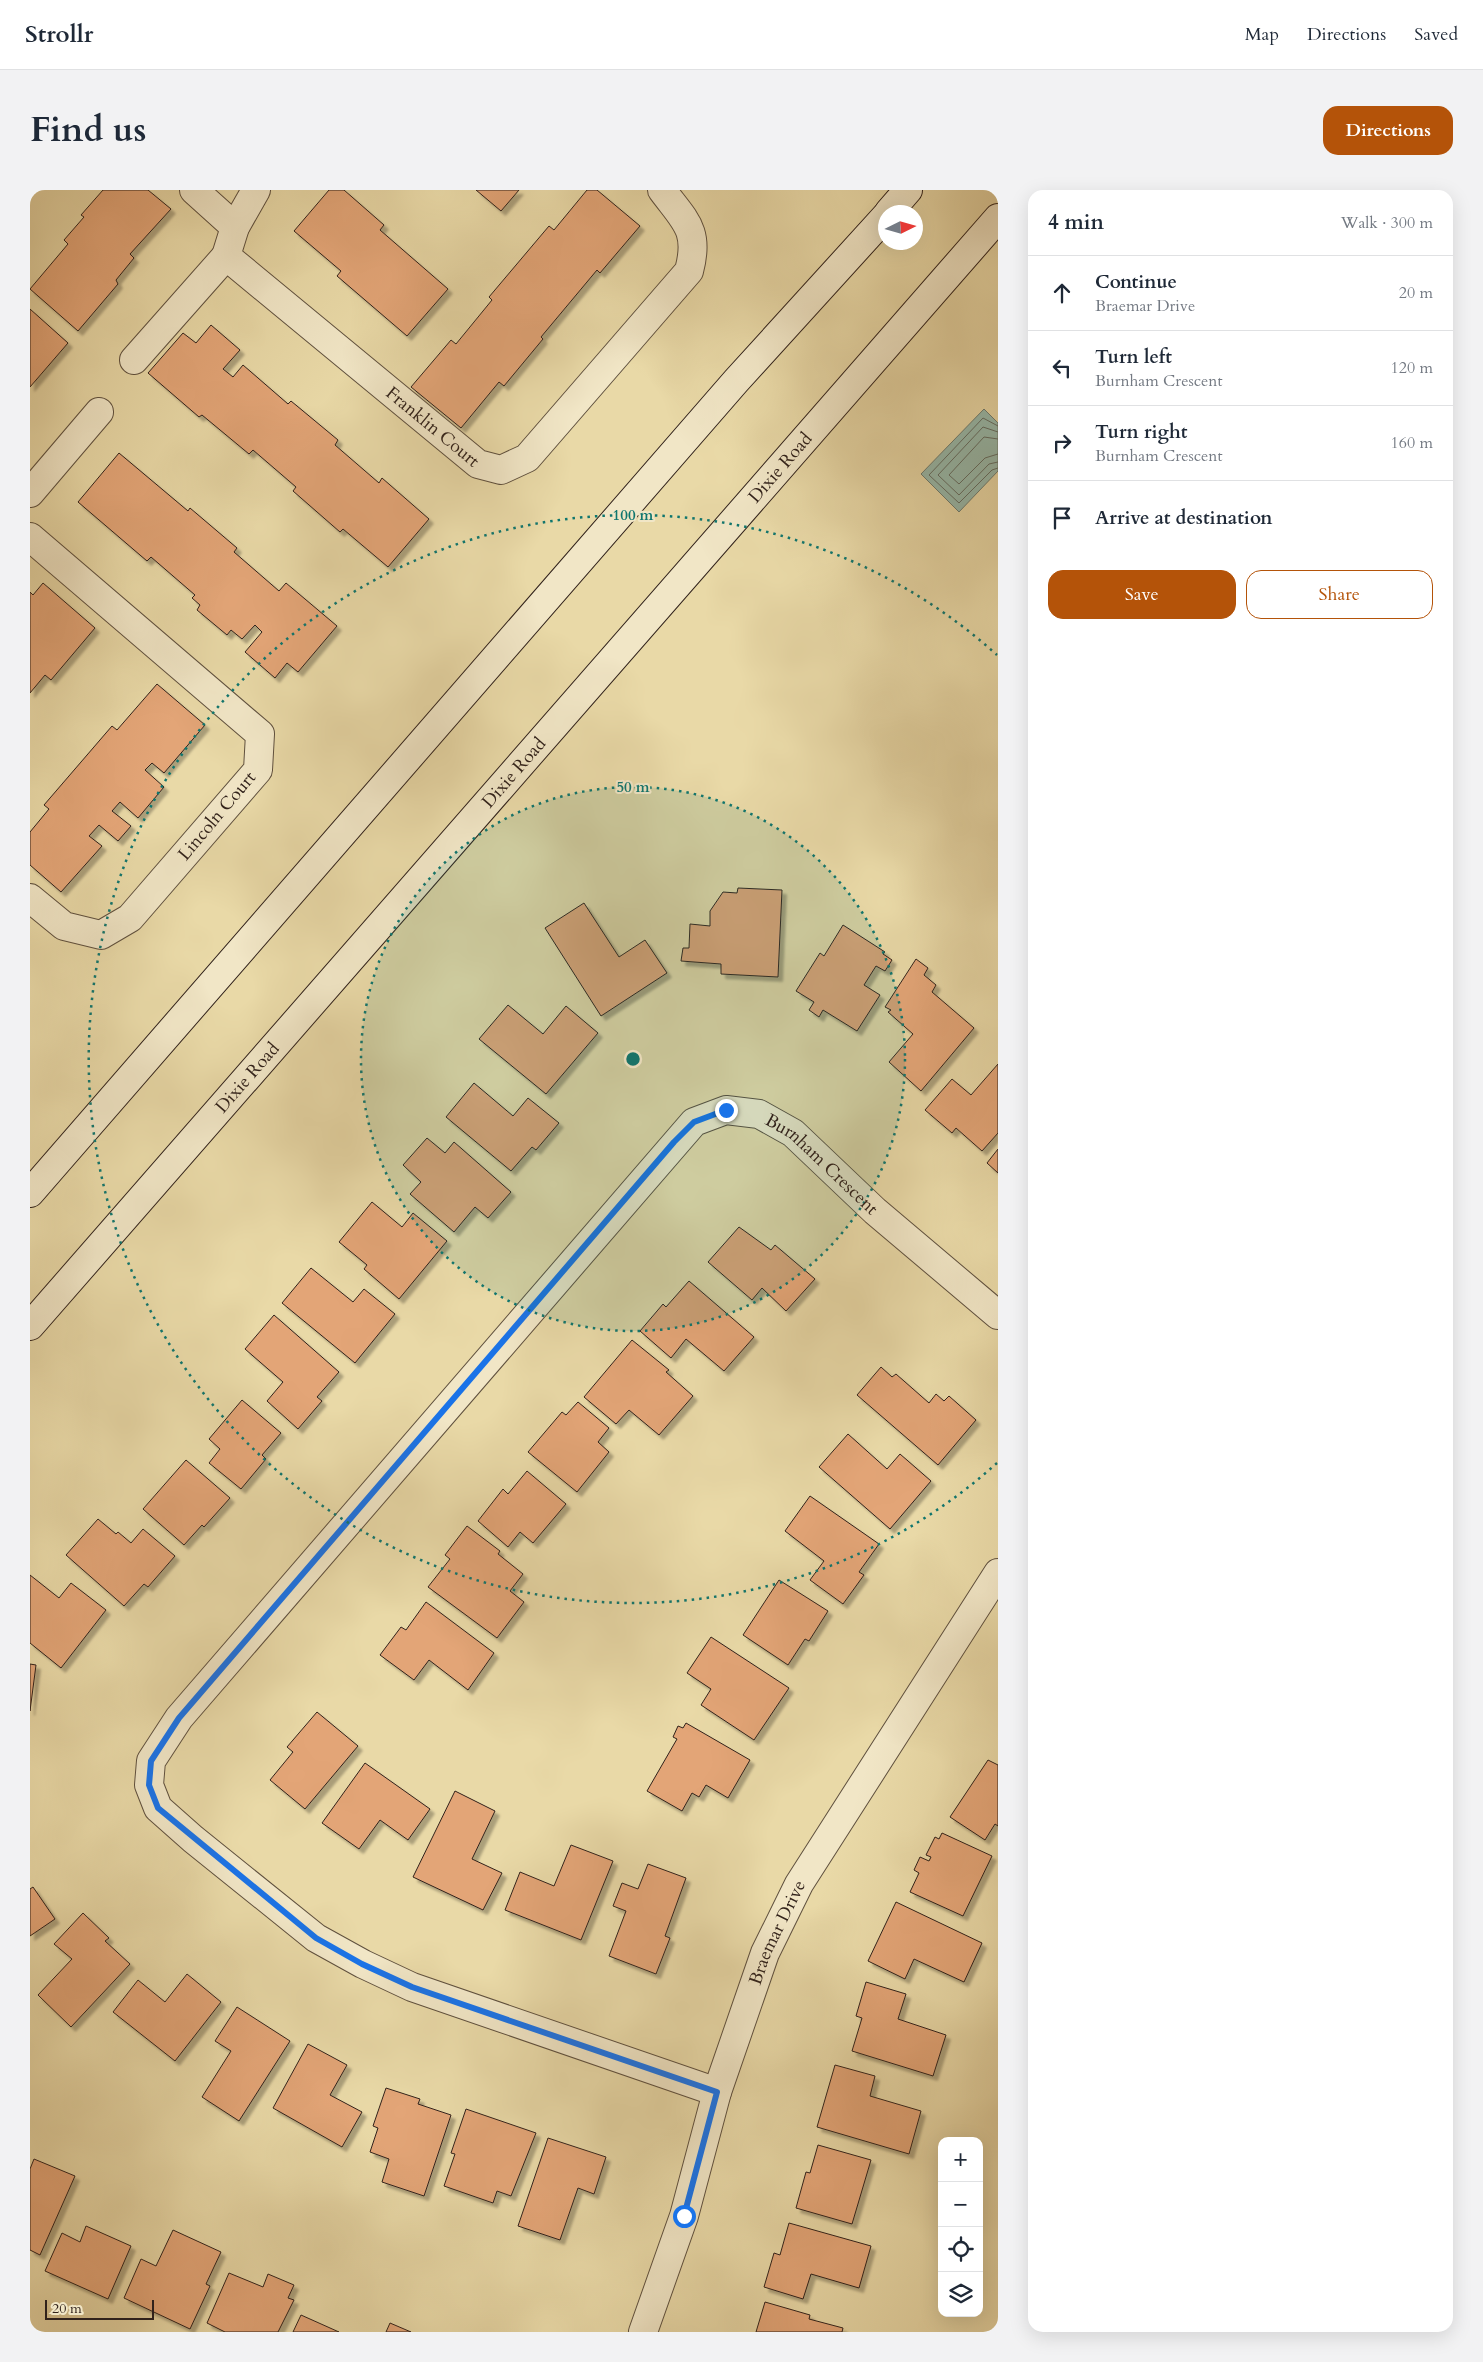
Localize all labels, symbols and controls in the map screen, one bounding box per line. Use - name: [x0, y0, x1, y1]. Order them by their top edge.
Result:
- text: Strollr: [25, 18, 93, 51]
- text: Map: [1245, 22, 1279, 47]
- text: Directions: [1307, 22, 1386, 47]
- text: Saved: [1414, 22, 1458, 47]
- text: Find us: [30, 106, 146, 154]
- button: Directions: [1323, 106, 1453, 155]
- north arrow: [878, 205, 923, 250]
- text: 4 min: [1048, 208, 1104, 237]
- text: Walk · 300 m: [1341, 212, 1433, 234]
- text: Continue: [1095, 269, 1177, 295]
- icon: ahead: [1048, 279, 1076, 307]
- text: 20 m: [1399, 282, 1433, 304]
- text: Braemar Drive: [1095, 295, 1195, 317]
- text: Turn left: [1095, 344, 1172, 370]
- icon: left: [1048, 354, 1076, 382]
- text: 120 m: [1391, 357, 1433, 379]
- text: Burnham Crescent: [1095, 370, 1223, 392]
- street label: Franklin Court: [380, 380, 485, 473]
- text: Turn right: [1095, 419, 1187, 445]
- street label: Dixie Road: [742, 426, 818, 508]
- icon: right: [1048, 429, 1076, 457]
- text: 160 m: [1391, 432, 1433, 454]
- text: Burnham Crescent: [1095, 445, 1223, 467]
- icon: arrive: [1048, 504, 1076, 532]
- text: 100 m: [613, 505, 654, 525]
- text: Arrive at destination: [1095, 505, 1272, 531]
- button: Save: [1048, 570, 1236, 619]
- button: Share: [1246, 570, 1433, 619]
- street label: Dixie Road: [476, 731, 552, 813]
- street label: Lincoln Court: [172, 766, 262, 866]
- text: 50 m: [616, 777, 650, 797]
- street label: Dixie Road: [209, 1036, 285, 1118]
- centre of rings: [624, 1050, 642, 1068]
- route end: [715, 1099, 738, 1122]
- street label: Burnham Crescent: [761, 1107, 884, 1221]
- street label: Braemar Drive: [742, 1876, 812, 1988]
- map controls: [938, 2137, 983, 2317]
- button: +: [938, 2137, 983, 2182]
- button: −: [938, 2182, 983, 2227]
- route start: [673, 2205, 696, 2228]
- button: locate: [938, 2227, 983, 2272]
- button: layers: [938, 2272, 983, 2317]
- scale bar: [45, 2297, 154, 2320]
- text: 20 m: [52, 2299, 82, 2318]

